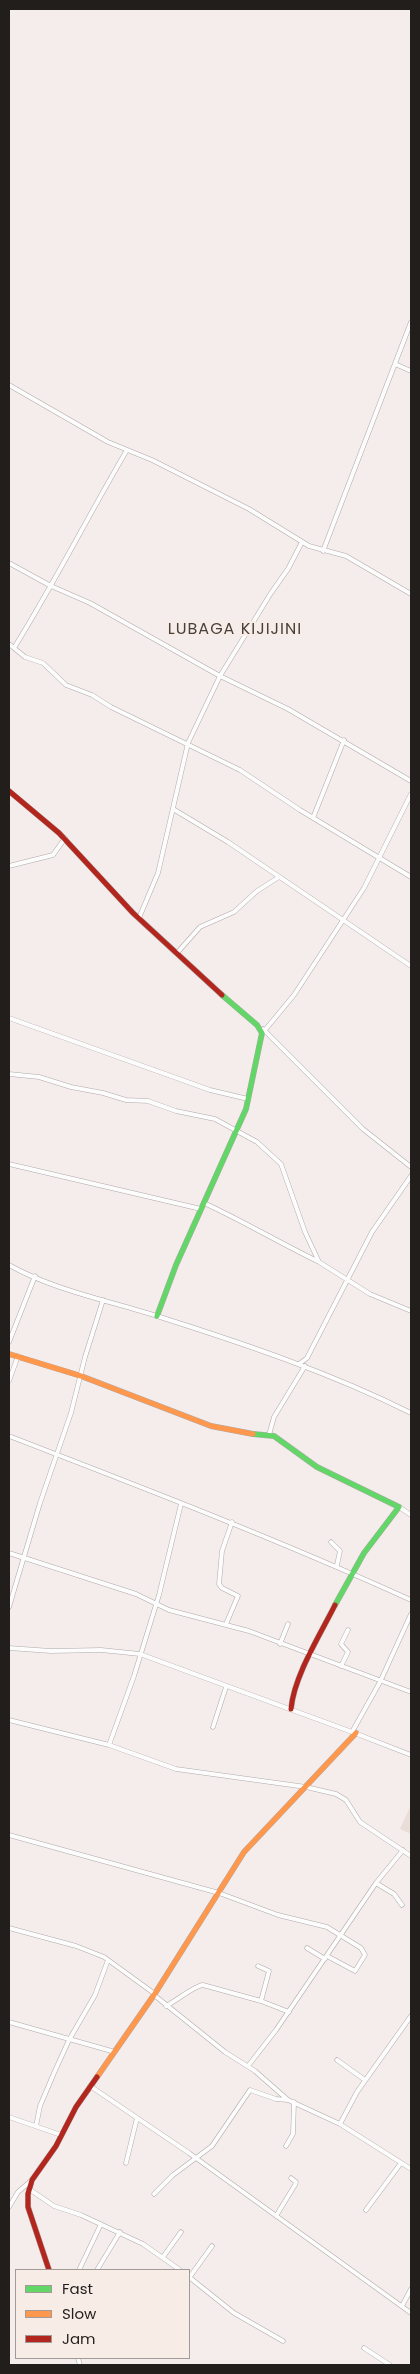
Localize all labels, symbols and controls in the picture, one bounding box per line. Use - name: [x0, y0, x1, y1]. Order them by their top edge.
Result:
- district label: LUBAGA KIJIJINI: [166, 620, 304, 640]
- legend: [15, 2269, 190, 2359]
- text: Fast: [62, 2278, 93, 2299]
- text: Slow: [62, 2303, 96, 2324]
- text: Jam: [62, 2328, 96, 2349]

